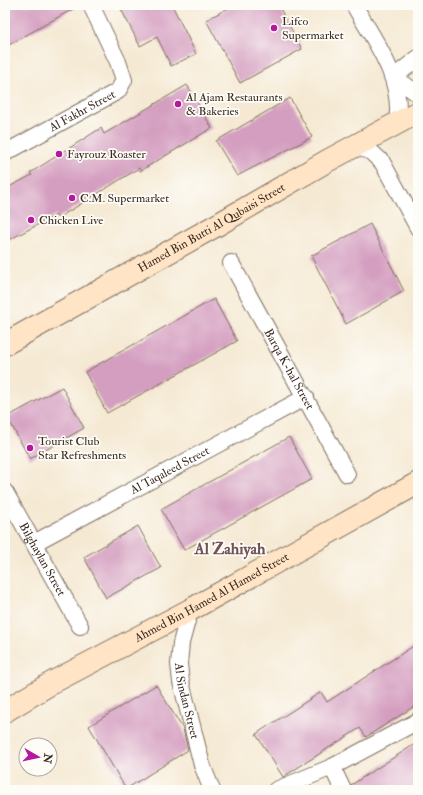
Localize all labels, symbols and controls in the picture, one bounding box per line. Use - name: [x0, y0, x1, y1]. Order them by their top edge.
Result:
- place label: Lifco Supermarket: [282, 14, 344, 43]
- marker: Lifco Supermarket: [269, 23, 279, 33]
- street label: Al Fakhr Street: [46, 87, 118, 136]
- place label: Al Ajam Restaurants & Bakeries: [185, 90, 283, 119]
- marker: Al Ajam Restaurants & Bakeries: [173, 99, 183, 109]
- place label: Fayrouz Roaster: [67, 147, 146, 162]
- marker: Fayrouz Roaster: [54, 149, 64, 159]
- street label: Hamed Bin Butti Al Qubaisi Street: [135, 180, 288, 276]
- place label: C.M. Supermarket: [80, 191, 169, 206]
- marker: C.M. Supermarket: [67, 193, 77, 203]
- place label: Chicken Live: [39, 213, 103, 228]
- marker: Chicken Live: [26, 215, 36, 225]
- street label: Barqa K-hal Street: [261, 326, 317, 413]
- place label: Tourist Club Star Refreshments: [38, 434, 126, 463]
- marker: Tourist Club Star Refreshments: [25, 443, 35, 453]
- street label: Al Taqaleed Street: [127, 443, 212, 498]
- street label: Bilghaylan Street: [16, 520, 69, 599]
- district label: Al Zahiyah: [194, 539, 266, 560]
- street label: Ahmed Bin Hamed Al Hamed Street: [131, 549, 292, 646]
- street label: Al Sindan Street: [171, 661, 202, 741]
- north arrow: [18, 737, 58, 777]
- text: N: [40, 752, 55, 765]

